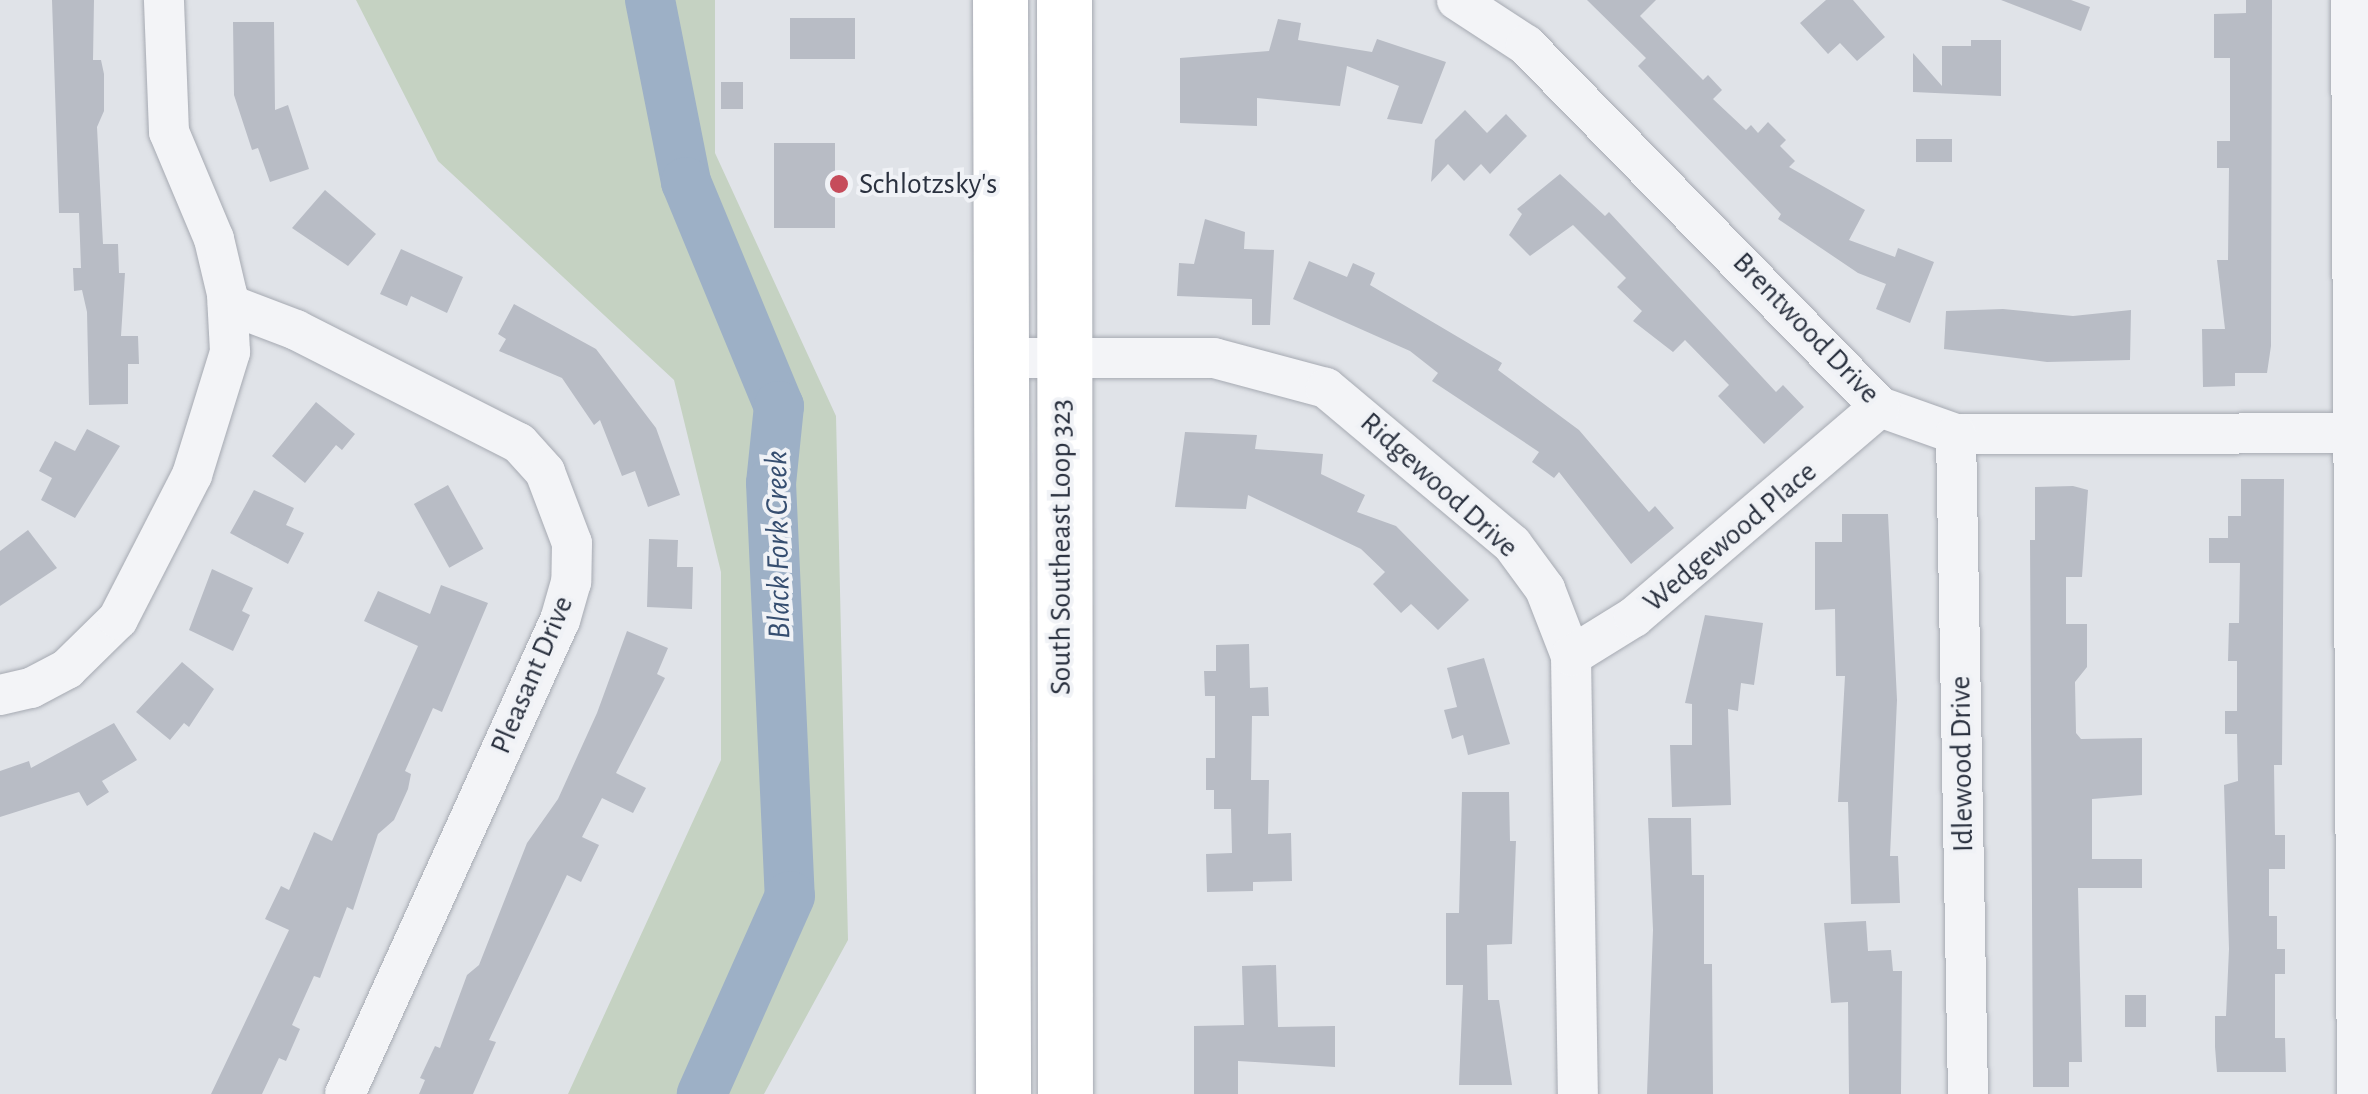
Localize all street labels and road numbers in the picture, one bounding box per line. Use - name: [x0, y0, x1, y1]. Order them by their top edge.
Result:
- street label: Brentwood Drive: [1725, 245, 1887, 411]
- street label: South Southeast Loop 323: [1043, 399, 1079, 695]
- street label: Ridgewood Drive: [1353, 405, 1525, 565]
- street label: Wedgewood Place: [1636, 454, 1824, 620]
- street label: Pleasant Drive: [483, 591, 581, 759]
- street label: Idlewood Drive: [1942, 676, 1982, 852]

